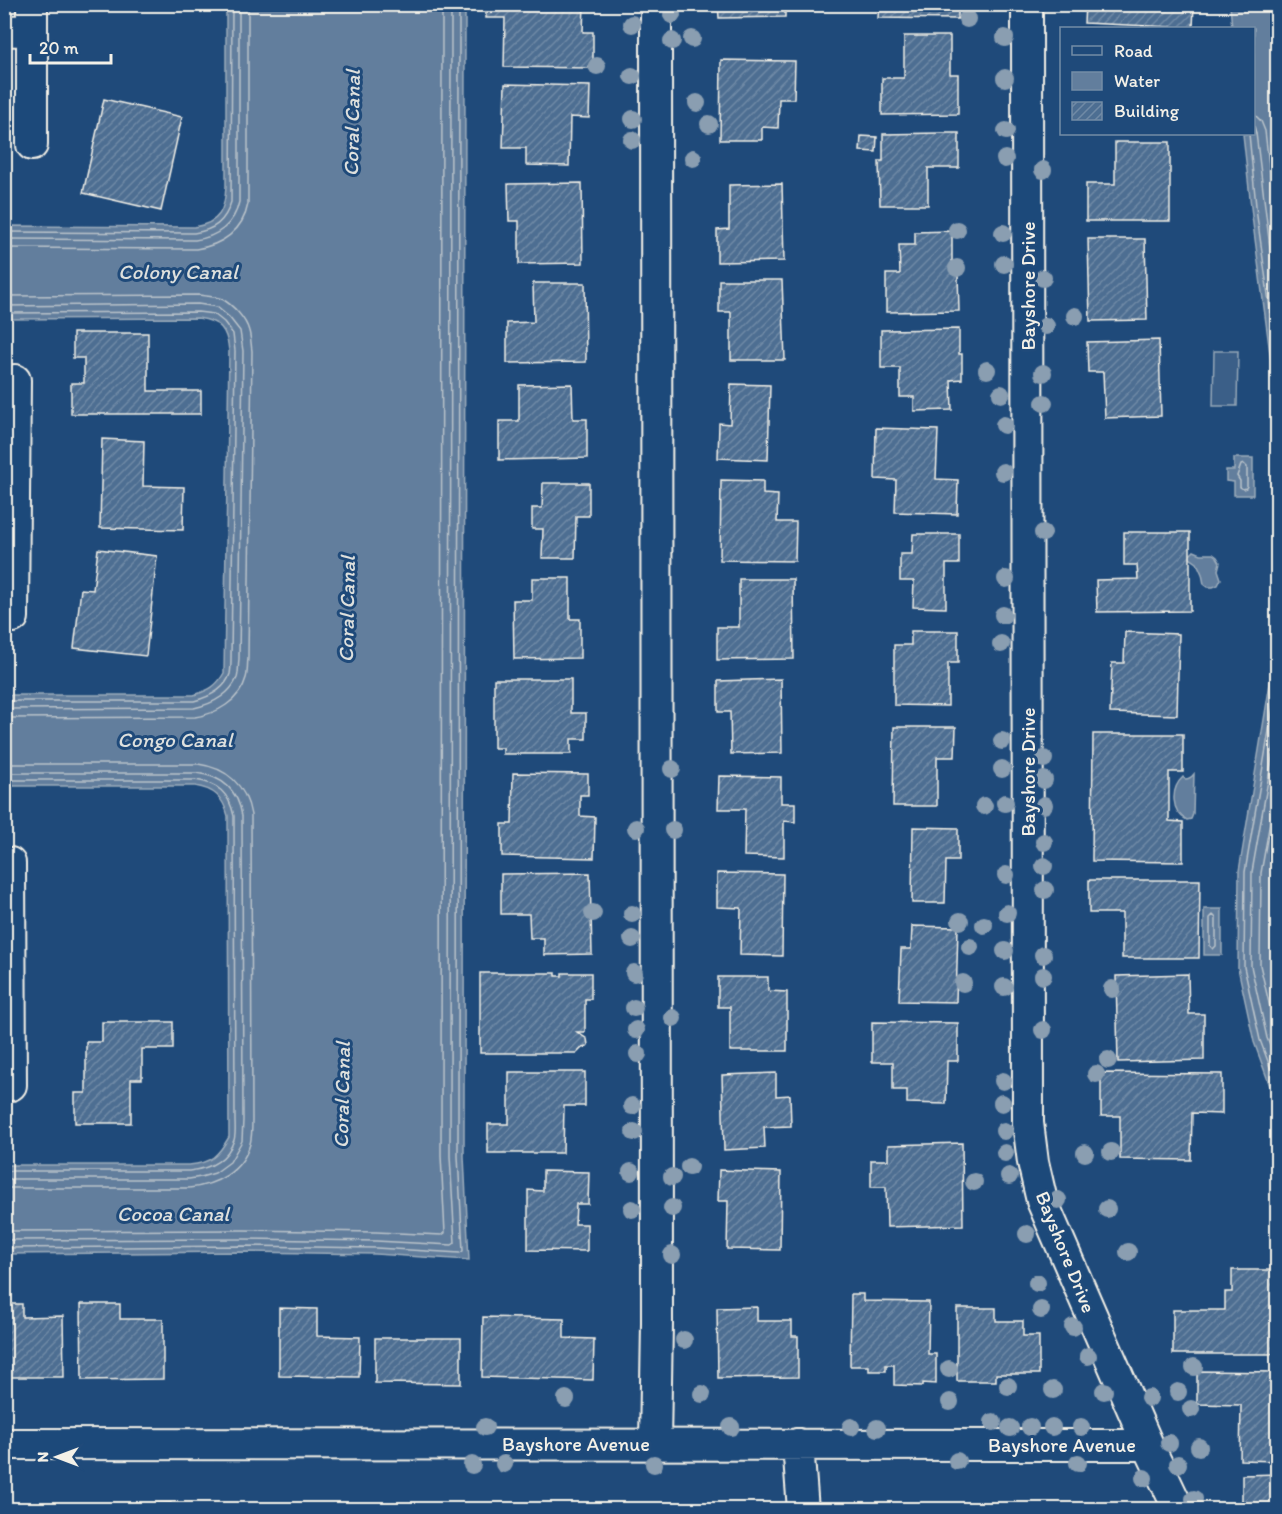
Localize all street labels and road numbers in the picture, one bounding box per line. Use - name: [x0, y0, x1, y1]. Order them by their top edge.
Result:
- street label: Bayshore Drive: [1016, 222, 1040, 350]
- street label: Bayshore Drive: [1016, 708, 1040, 836]
- street label: Bayshore Drive: [1031, 1188, 1101, 1316]
- street label: Bayshore Avenue: [502, 1432, 650, 1456]
- street label: Bayshore Avenue: [988, 1433, 1136, 1457]

